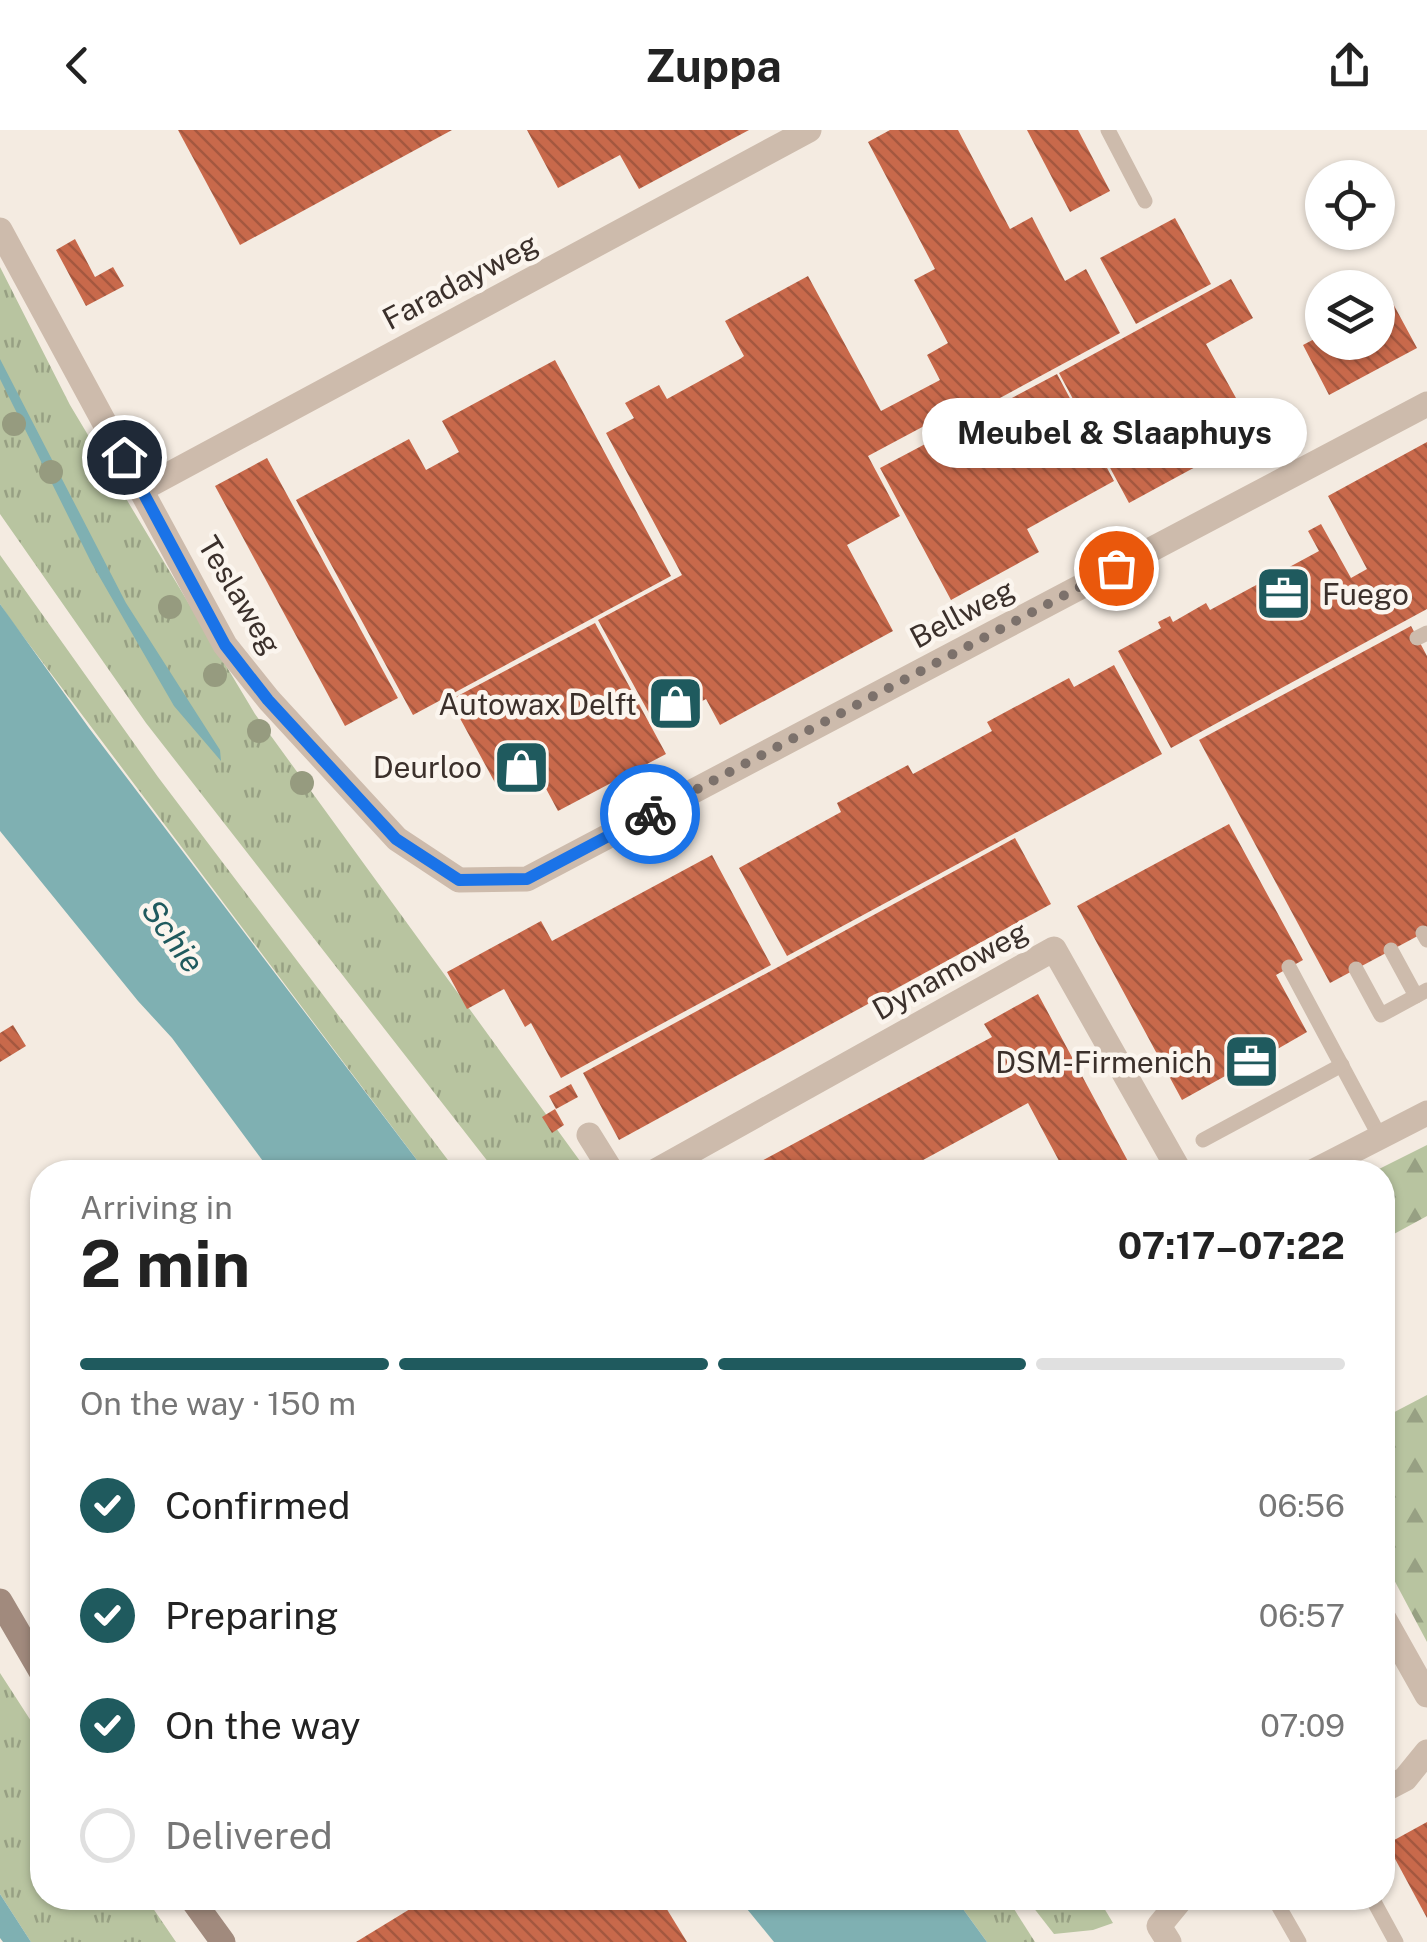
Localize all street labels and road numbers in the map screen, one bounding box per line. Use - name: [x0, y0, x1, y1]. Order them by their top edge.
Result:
- street label: Faradayweg: [376, 225, 544, 337]
- street label: Teslaweg: [191, 529, 289, 661]
- street label: Bellweg: [904, 571, 1020, 655]
- street label: Dynamoweg: [866, 913, 1034, 1027]

